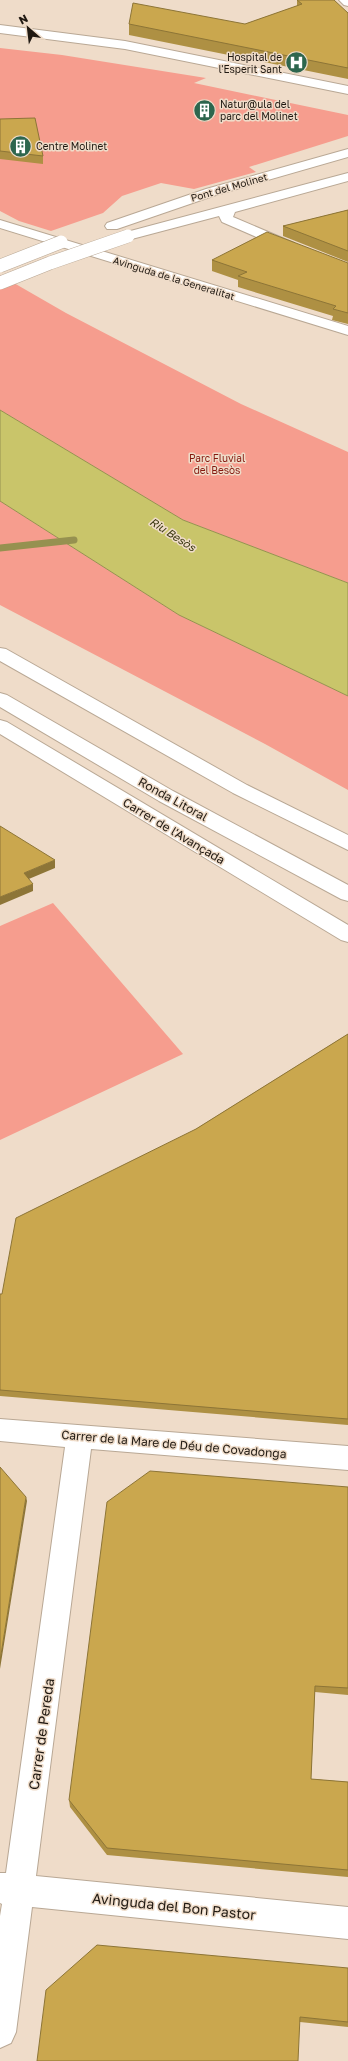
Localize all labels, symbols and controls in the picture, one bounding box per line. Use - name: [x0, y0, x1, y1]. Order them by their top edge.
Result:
- north arrow: [8, 8, 48, 48]
- text: N: [16, 11, 30, 26]
- hospital icon: Hospital de l'Esperit Sant: [284, 50, 310, 76]
- place label: Hospital de l'Esperit Sant: [218, 51, 282, 75]
- building icon: Natur@ula del parc del Molinet: [191, 97, 217, 123]
- place label: Natur@ula del parc del Molinet: [220, 98, 298, 122]
- building icon: Centre Molinet: [7, 133, 33, 159]
- place label: Centre Molinet: [36, 140, 107, 152]
- street label: Pont del Molinet: [189, 170, 269, 204]
- street label: Avinguda de la Generalitat: [112, 254, 236, 302]
- park label: Parc Fluvial del Besòs: [189, 452, 245, 476]
- water label: Riu Besòs: [148, 514, 199, 554]
- street label: Ronda Litoral: [136, 774, 210, 824]
- street label: Carrer de l'Avançada: [120, 795, 228, 867]
- street label: Carrer de la Mare de Déu de Covadonga: [61, 1427, 287, 1461]
- street label: Carrer de Pereda: [25, 1677, 57, 1791]
- street label: Avinguda del Bon Pastor: [91, 1889, 257, 1923]

